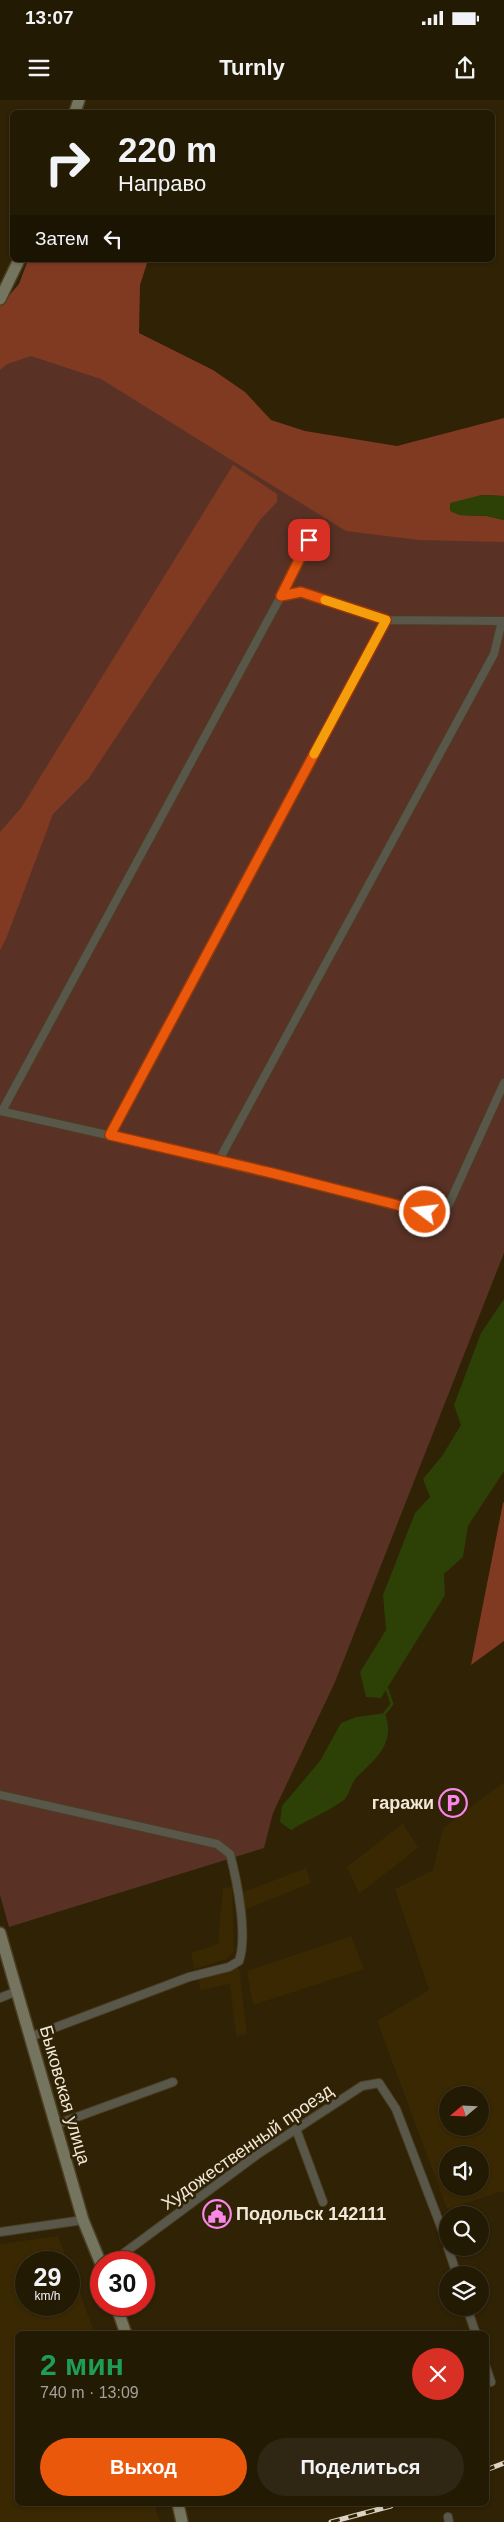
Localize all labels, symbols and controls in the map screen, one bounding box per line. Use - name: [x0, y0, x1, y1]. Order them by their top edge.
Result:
- text: 13:07: [25, 7, 74, 28]
- icon: menu: [25, 54, 53, 82]
- icon: share: [451, 54, 479, 82]
- text: Turnly: [219, 55, 285, 80]
- icon: right: [35, 130, 100, 195]
- text: 220 m: [118, 130, 217, 169]
- text: Направо: [118, 171, 206, 196]
- icon: left: [99, 225, 127, 253]
- text: Затем: [35, 228, 89, 249]
- pin: [288, 519, 330, 561]
- icon: arrive: [295, 526, 323, 554]
- position arrow: [398, 1185, 450, 1237]
- parking icon: гаражи: [438, 1788, 468, 1818]
- place label: гаражи: [372, 1793, 434, 1813]
- street label: Быковская улица: [36, 2023, 95, 2168]
- street label: Художественный проезд: [157, 2080, 337, 2214]
- north arrow: [439, 2086, 489, 2136]
- map controls: [439, 2086, 489, 2316]
- button: sound: [439, 2146, 489, 2196]
- public building icon: Подольск 142111: [202, 2199, 232, 2229]
- place label: Подольск 142111: [236, 2204, 386, 2224]
- button: search: [439, 2206, 489, 2256]
- speed limit sign: 30: [90, 2251, 155, 2316]
- text: 29: [34, 2263, 61, 2291]
- button: layers: [439, 2266, 489, 2316]
- text: km/h: [34, 2289, 61, 2303]
- text: 2 мин: [40, 2348, 124, 2381]
- button: close: [412, 2348, 464, 2400]
- text: 740 m · 13:09: [40, 2384, 139, 2401]
- button: Выход: [40, 2438, 247, 2496]
- button: Поделиться: [257, 2438, 464, 2496]

